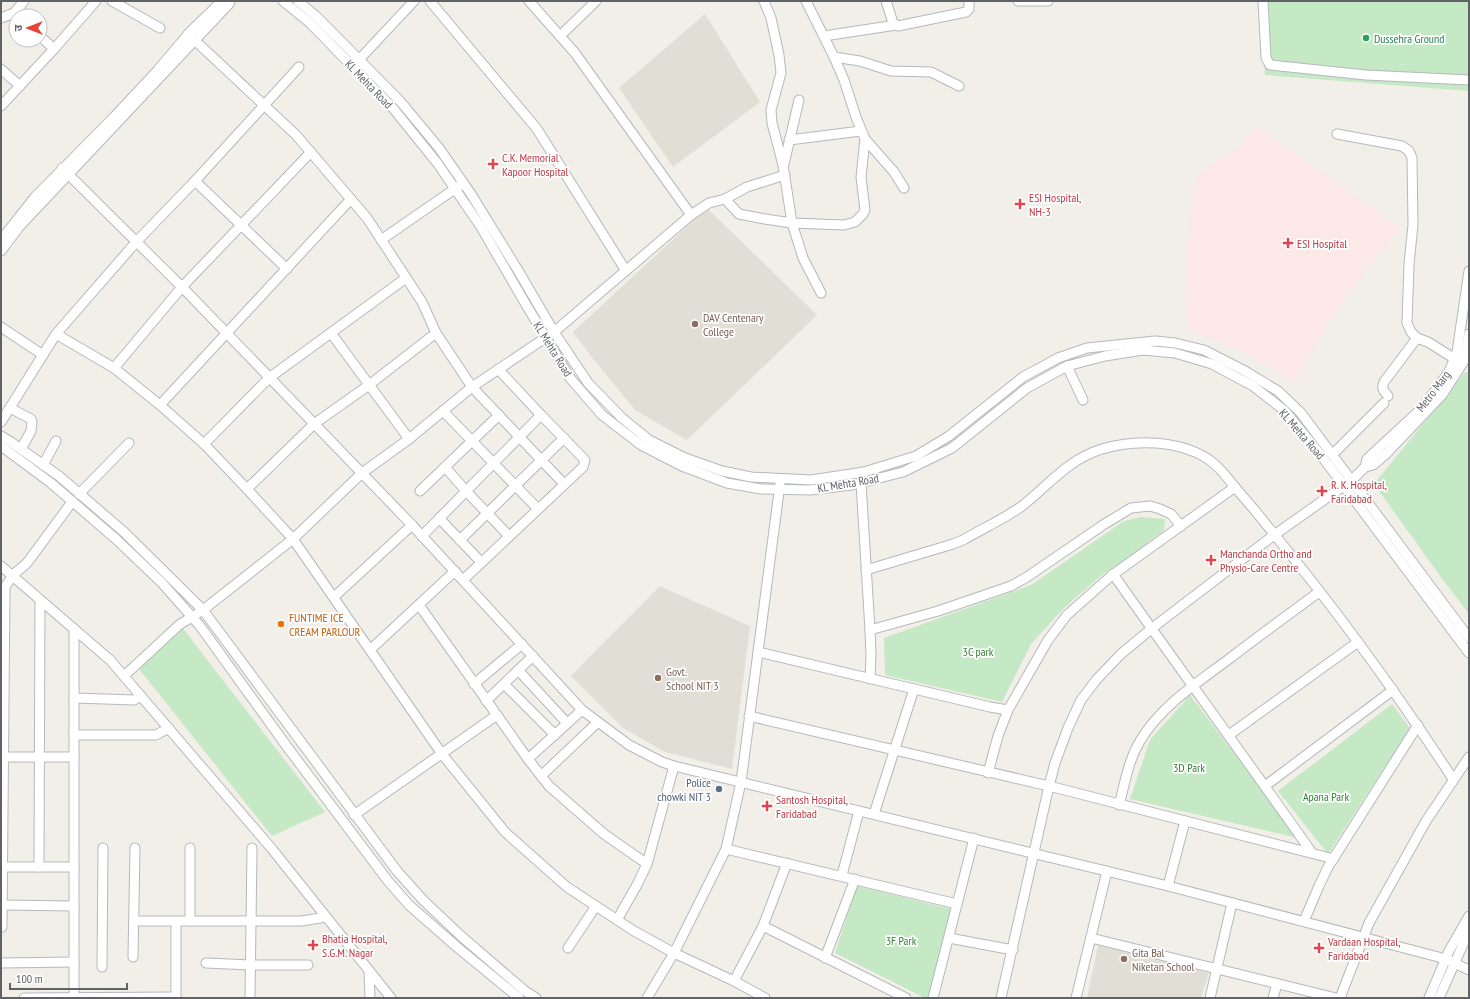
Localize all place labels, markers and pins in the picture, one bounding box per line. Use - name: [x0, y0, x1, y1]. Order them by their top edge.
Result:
- place label: Dussehra Ground: [1374, 31, 1445, 46]
- marker: Dussehra Ground: [1361, 33, 1371, 43]
- place label: C.K. Memorial Kapoor Hospital: [502, 150, 568, 179]
- marker: C.K. Memorial Kapoor Hospital: [487, 158, 499, 170]
- place label: ESI Hospital, NH-3: [1029, 190, 1081, 219]
- marker: ESI Hospital, NH-3: [1014, 198, 1026, 210]
- place label: ESI Hospital: [1297, 236, 1347, 251]
- marker: ESI Hospital: [1282, 237, 1294, 249]
- place label: DAV Centenary College: [703, 310, 764, 339]
- marker: DAV Centenary College: [690, 319, 700, 329]
- place label: R. K. Hospital, Faridabad: [1331, 477, 1387, 506]
- marker: R. K. Hospital, Faridabad: [1316, 485, 1328, 497]
- place label: Manchanda Ortho and Physio-Care Centre: [1220, 546, 1312, 575]
- marker: Manchanda Ortho and Physio-Care Centre: [1205, 554, 1217, 566]
- place label: FUNTIME ICE CREAM PARLOUR: [289, 610, 361, 639]
- marker: FUNTIME ICE CREAM PARLOUR: [276, 619, 286, 629]
- place label: Govt. School NIT 3: [666, 664, 719, 693]
- marker: Govt. School NIT 3: [653, 673, 663, 683]
- place label: Police chowki NIT 3: [657, 775, 711, 804]
- marker: Police chowki NIT 3: [714, 784, 724, 794]
- place label: Santosh Hospital, Faridabad: [776, 792, 848, 821]
- marker: Santosh Hospital, Faridabad: [761, 800, 773, 812]
- place label: Bhatia Hospital, S.G.M. Nagar: [322, 931, 388, 960]
- place label: Vardaan Hospital, Faridabad: [1327, 934, 1400, 963]
- marker: Bhatia Hospital, S.G.M. Nagar: [307, 939, 319, 951]
- marker: Vardaan Hospital, Faridabad: [1313, 942, 1325, 954]
- place label: Gita Bal Niketan School: [1132, 945, 1195, 974]
- marker: Gita Bal Niketan School: [1119, 954, 1129, 964]

